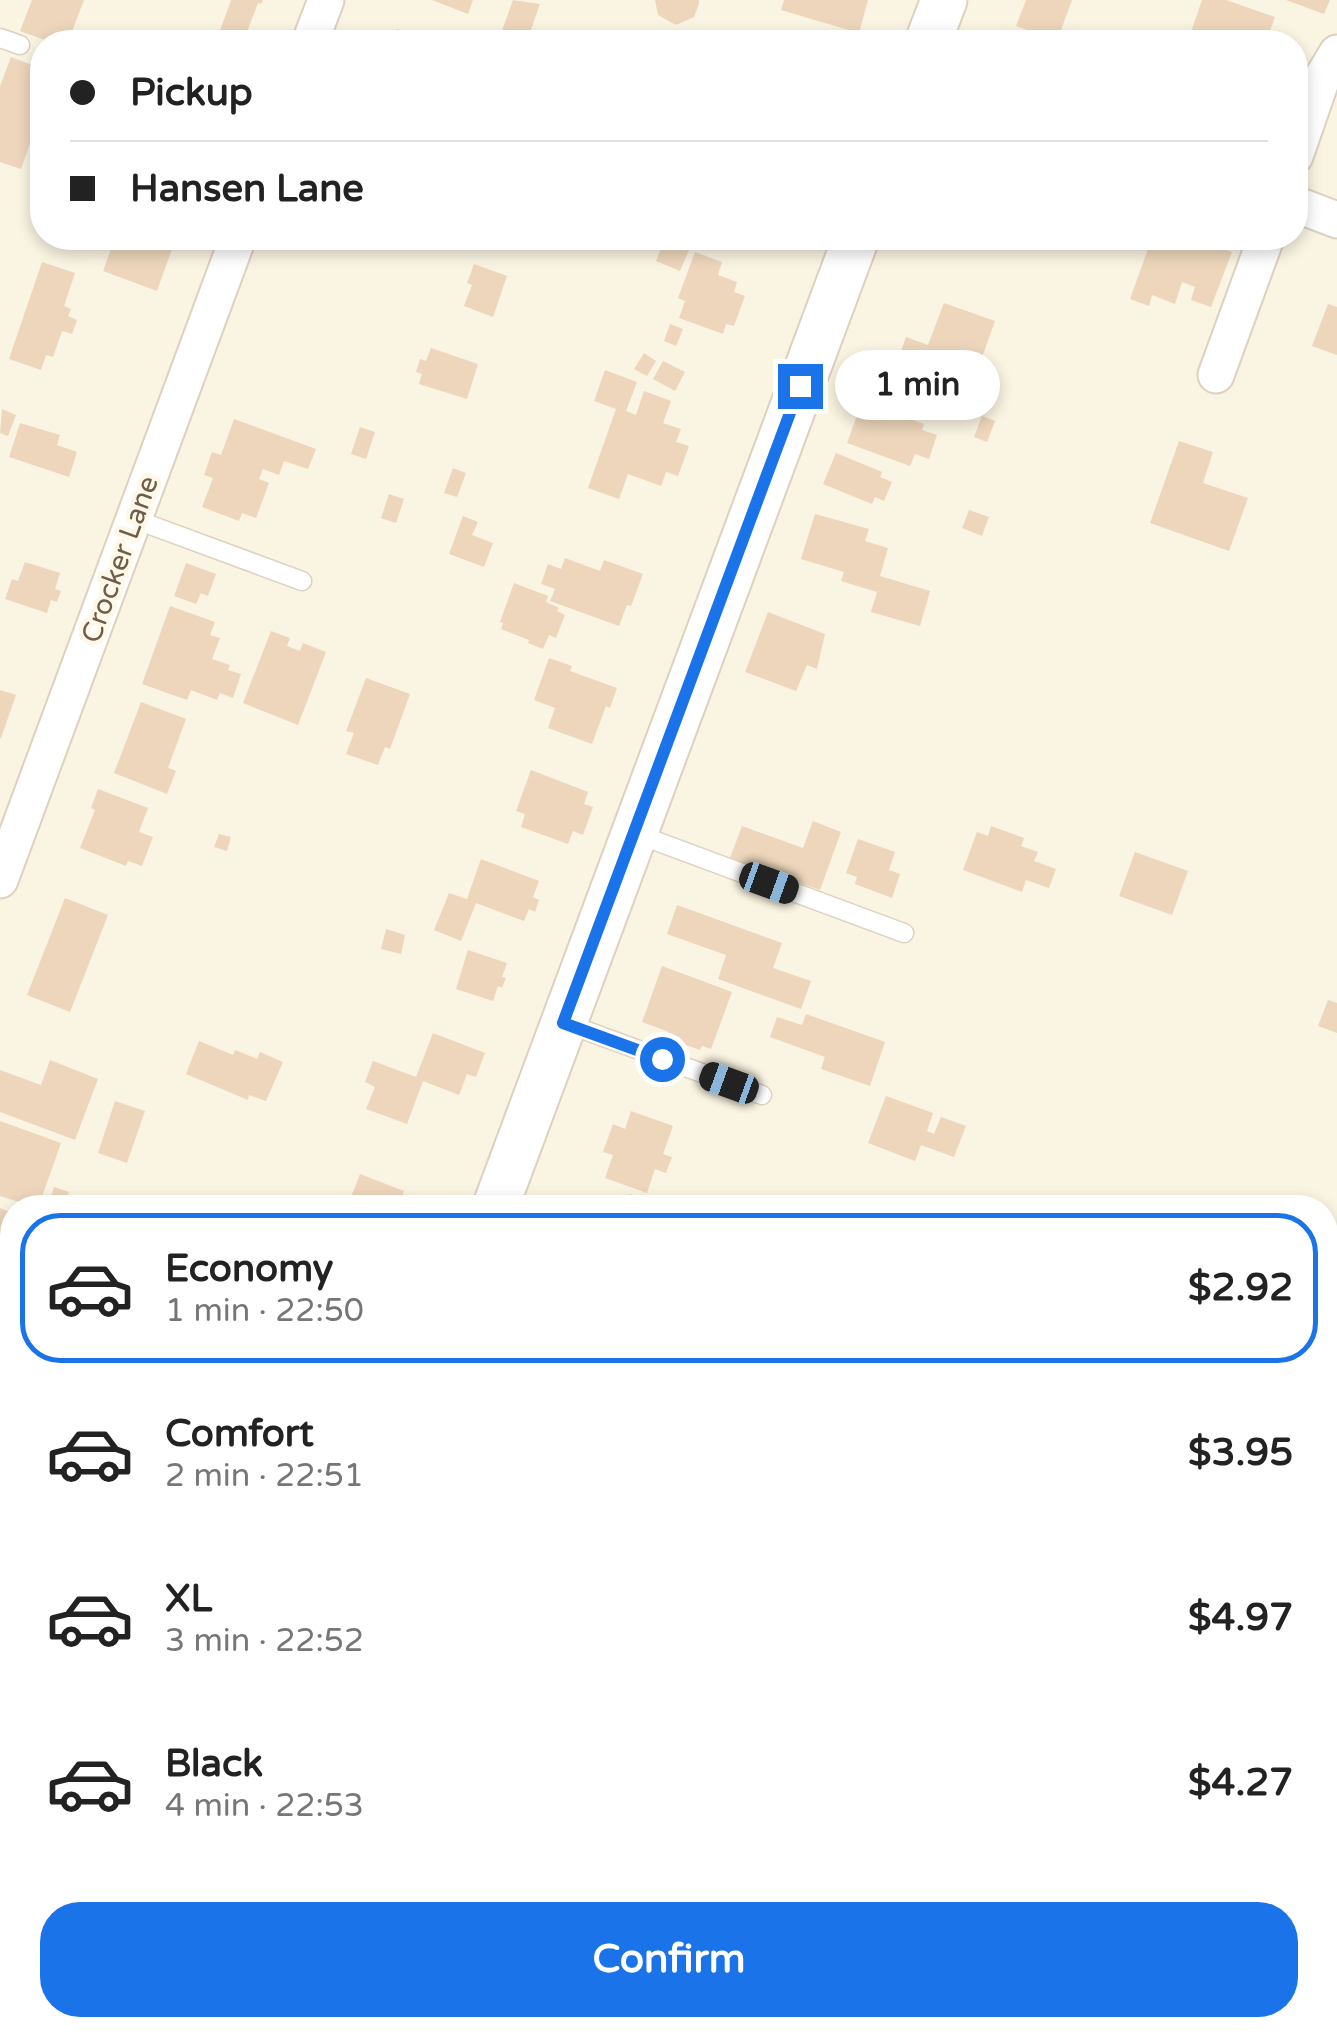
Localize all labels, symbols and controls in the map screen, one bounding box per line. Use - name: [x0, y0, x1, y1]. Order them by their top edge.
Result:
- text: Pickup: [130, 70, 253, 116]
- text: Hansen Lane: [130, 166, 364, 212]
- callout: 1 min: [835, 351, 1000, 421]
- route end: [778, 364, 823, 409]
- text: 1 min: [875, 366, 960, 404]
- street label: Crocker Lane: [74, 471, 166, 647]
- car: [736, 859, 802, 907]
- route start: [640, 1037, 685, 1082]
- car: [696, 1059, 762, 1107]
- icon: car: [45, 1243, 135, 1333]
- text: Economy: [165, 1246, 333, 1292]
- text: $2.92: [1188, 1265, 1293, 1311]
- text: 1 min · 22:50: [165, 1292, 364, 1330]
- icon: car: [45, 1408, 135, 1498]
- text: Comfort: [165, 1411, 314, 1457]
- text: $3.95: [1188, 1430, 1293, 1476]
- text: 2 min · 22:51: [165, 1457, 364, 1495]
- icon: car: [45, 1573, 135, 1663]
- text: XL: [165, 1576, 212, 1622]
- text: $4.97: [1188, 1595, 1293, 1641]
- text: 3 min · 22:52: [165, 1622, 364, 1660]
- icon: car: [45, 1738, 135, 1828]
- text: Black: [165, 1741, 263, 1787]
- text: $4.27: [1188, 1760, 1293, 1806]
- text: 4 min · 22:53: [165, 1787, 364, 1825]
- button: Confirm: [40, 1902, 1298, 2017]

